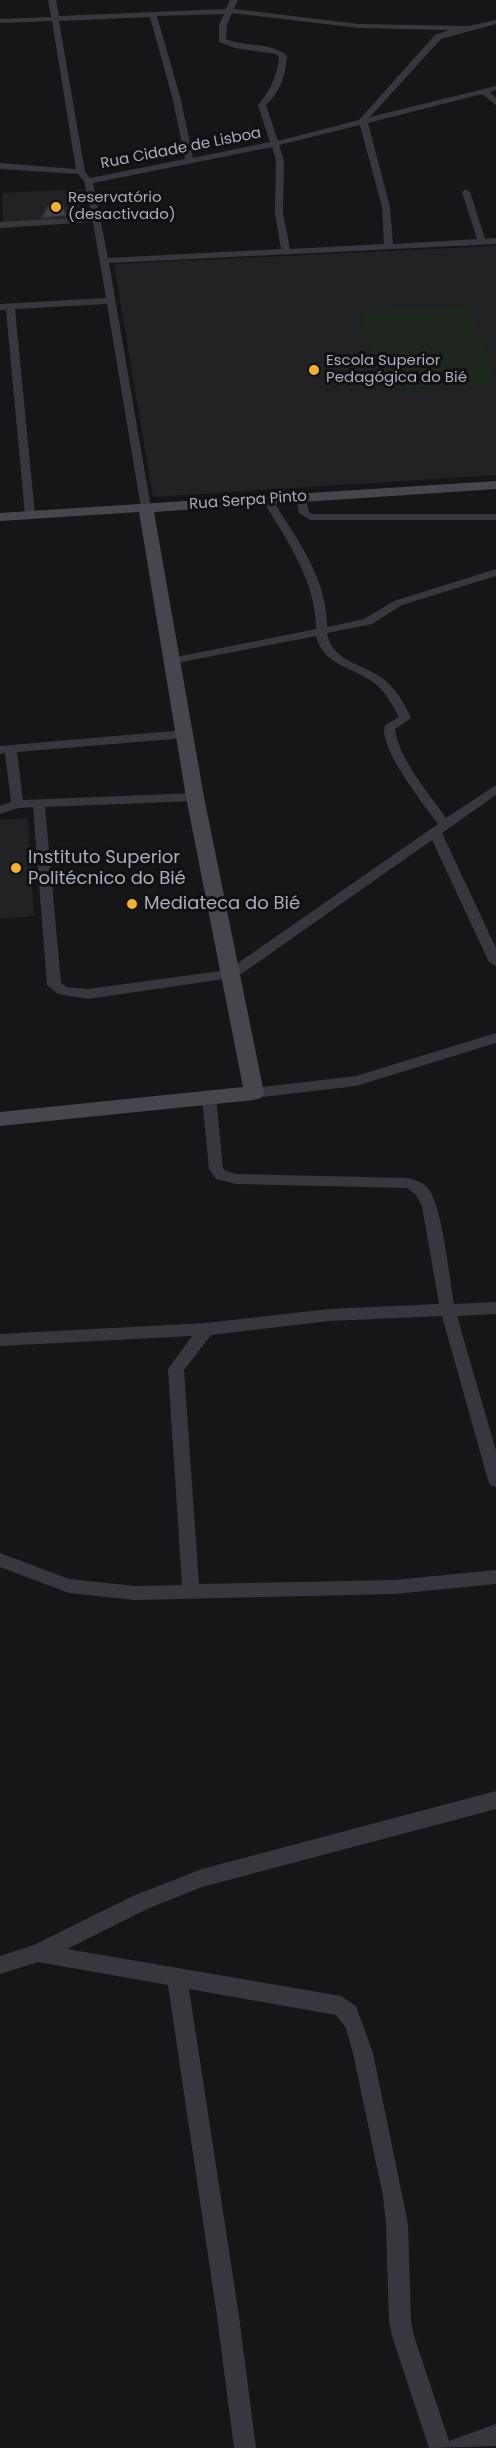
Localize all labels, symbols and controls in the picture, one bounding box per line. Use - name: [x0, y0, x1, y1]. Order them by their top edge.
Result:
- street label: Rua Cidade de Lisboa: [99, 125, 263, 173]
- place label: Reservatório (desactivado): [68, 189, 176, 224]
- marker: Reservatório (desactivado): [49, 200, 63, 214]
- place label: Escola Superior Pedagógica do Bié: [326, 352, 467, 387]
- marker: Escola Superior Pedagógica do Bié: [307, 363, 321, 377]
- street label: Rua Serpa Pinto: [189, 488, 307, 514]
- place label: Instituto Superior Politécnico do Bié: [28, 847, 186, 890]
- marker: Instituto Superior Politécnico do Bié: [9, 861, 23, 875]
- place label: Mediateca do Bié: [144, 893, 300, 915]
- marker: Mediateca do Bié: [125, 897, 139, 911]

